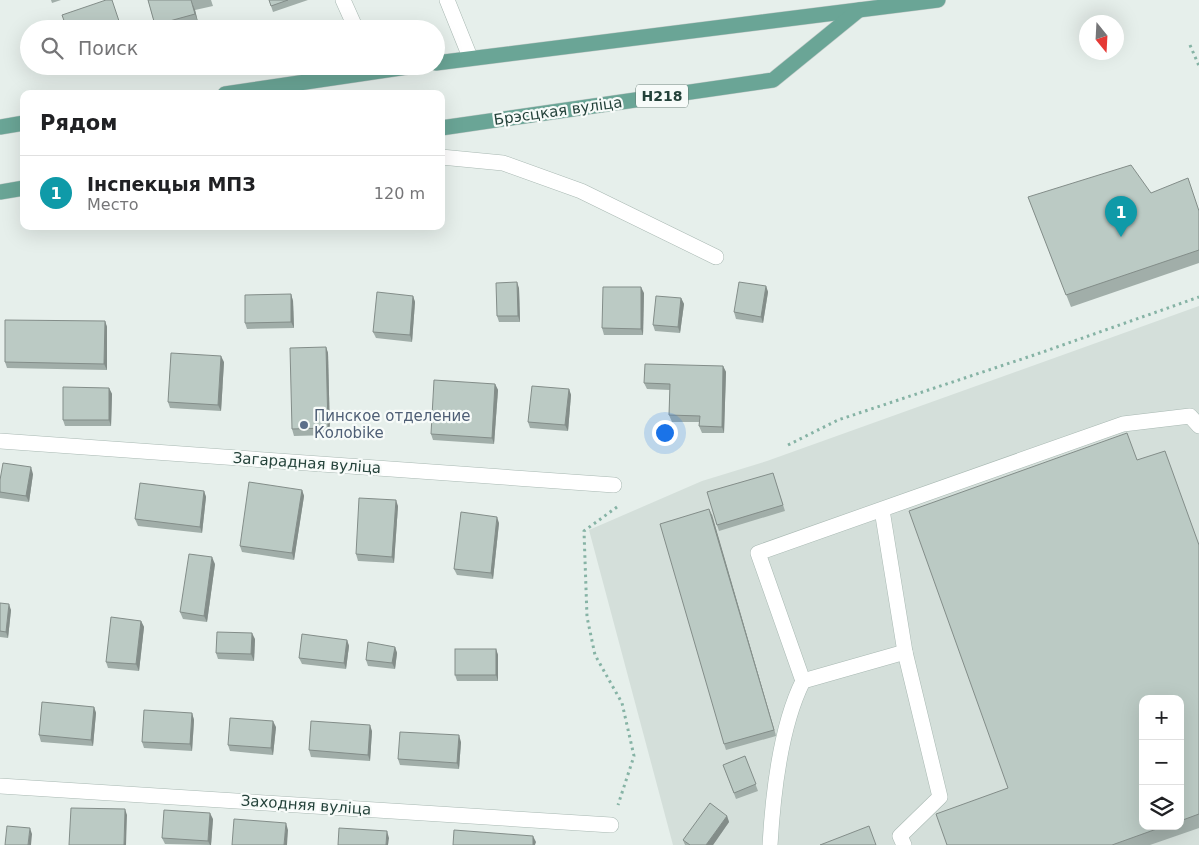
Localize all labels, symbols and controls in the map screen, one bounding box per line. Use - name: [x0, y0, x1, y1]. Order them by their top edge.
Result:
- north arrow: [1079, 15, 1124, 60]
- search box: [20, 20, 445, 75]
- icon: search: [38, 34, 66, 62]
- text: Поиск: [78, 37, 138, 59]
- road number: Н218: [636, 84, 688, 108]
- street label: Брэсцкая вуліца: [493, 93, 623, 129]
- text: Рядом: [40, 111, 117, 135]
- text: Інспекцыя МПЗ: [87, 173, 256, 195]
- text: 1: [50, 184, 62, 203]
- text: 120 m: [374, 184, 425, 203]
- text: Место: [87, 195, 139, 214]
- pin: 1: [1105, 196, 1137, 237]
- place label: Пинское отделение Колоbike: [314, 407, 470, 442]
- marker: Пинское отделение Колоbike: [298, 419, 310, 431]
- your location: [652, 420, 678, 446]
- street label: Загарадная вуліца: [232, 449, 382, 477]
- map controls: [1139, 695, 1184, 830]
- button: +: [1139, 695, 1184, 740]
- button: −: [1139, 740, 1184, 785]
- button: layers: [1139, 785, 1184, 830]
- street label: Заходняя вуліца: [240, 791, 372, 819]

